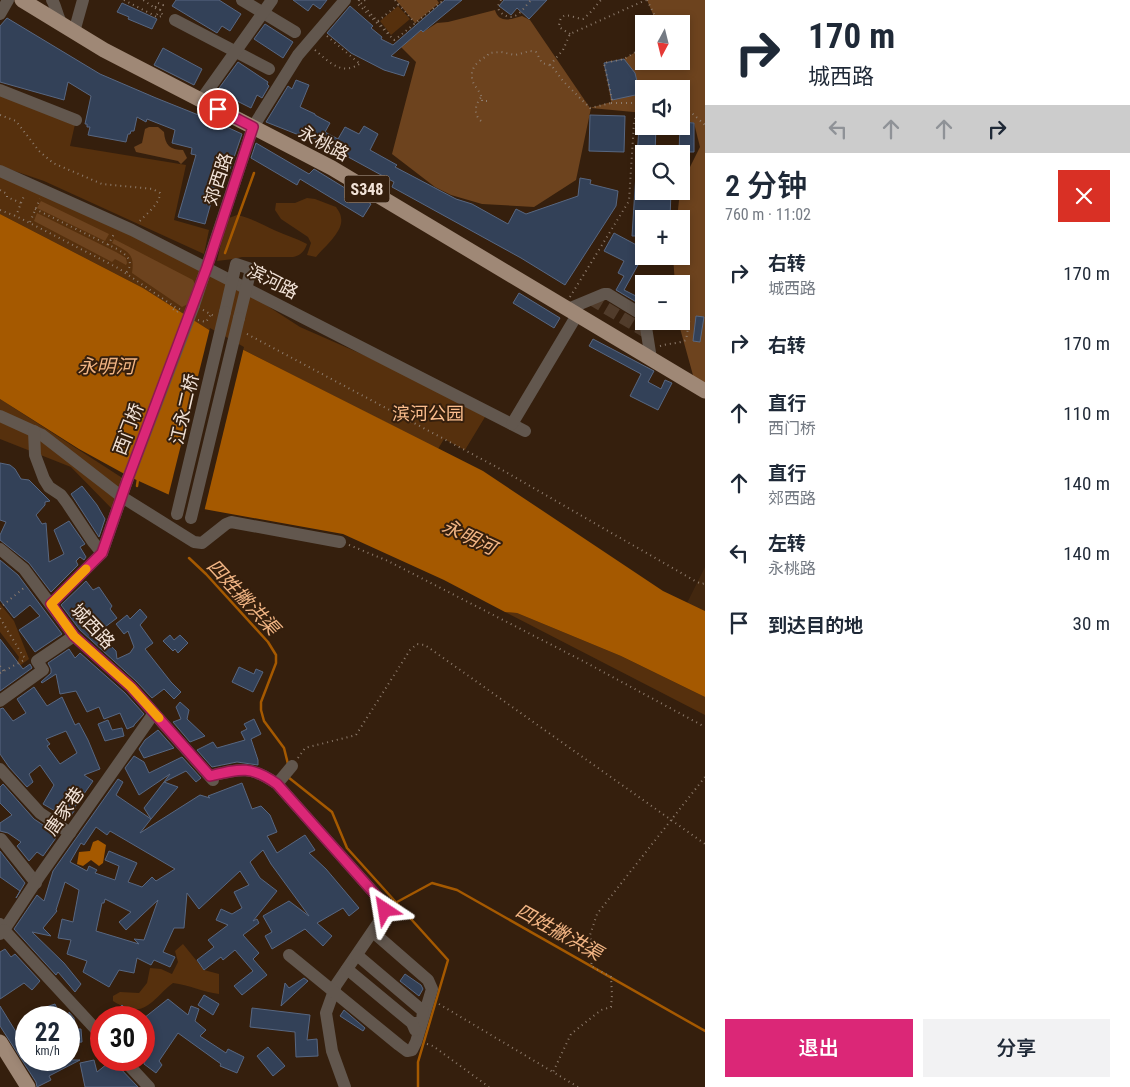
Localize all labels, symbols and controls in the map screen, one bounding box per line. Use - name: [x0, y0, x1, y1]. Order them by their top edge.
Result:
- north arrow: [635, 15, 690, 70]
- map controls: [635, 15, 690, 330]
- text: 170 m: [808, 16, 895, 57]
- icon: right: [725, 20, 790, 85]
- text: 城西路: [808, 64, 874, 89]
- button: sound: [635, 80, 690, 135]
- pin: [197, 88, 239, 130]
- icon: arrive: [204, 95, 232, 123]
- icon: left: [824, 115, 852, 143]
- icon: ahead: [877, 115, 905, 143]
- icon: ahead: [930, 115, 958, 143]
- icon: right: [983, 115, 1011, 143]
- street label: 永桃路: [295, 121, 353, 165]
- button: search: [635, 145, 690, 200]
- street label: 郊西路: [200, 150, 236, 208]
- text: 2 分钟: [725, 168, 807, 203]
- button: close: [1058, 170, 1110, 222]
- road number: S348: [344, 175, 390, 202]
- text: 760 m · 11:02: [725, 205, 811, 224]
- button: +: [635, 210, 690, 265]
- text: 右转: [768, 252, 806, 275]
- street label: 滨河路: [244, 259, 302, 303]
- icon: right: [725, 259, 753, 287]
- text: 170 m: [1063, 262, 1110, 285]
- button: −: [635, 275, 690, 330]
- text: 城西路: [768, 279, 816, 298]
- icon: right: [725, 329, 753, 357]
- text: 170 m: [1063, 332, 1110, 355]
- text: 右转: [768, 334, 806, 357]
- water label: 永明河: [77, 355, 138, 378]
- street label: 江永二桥: [166, 372, 202, 446]
- text: 直行: [768, 392, 806, 415]
- icon: ahead: [725, 399, 753, 427]
- street label: 西门桥: [109, 400, 147, 458]
- text: 110 m: [1063, 402, 1110, 425]
- park label: 滨河公园: [392, 403, 464, 424]
- text: 西门桥: [768, 419, 816, 438]
- text: 直行: [768, 462, 806, 485]
- icon: ahead: [725, 469, 753, 497]
- text: 140 m: [1063, 472, 1110, 495]
- text: 郊西路: [768, 489, 816, 508]
- water label: 永明河: [438, 515, 503, 561]
- text: 左转: [768, 532, 806, 555]
- icon: left: [725, 539, 753, 567]
- text: 140 m: [1063, 542, 1110, 565]
- water label: 四姓撇洪渠: [202, 554, 286, 642]
- text: 永桃路: [768, 559, 816, 578]
- street label: 城西路: [67, 599, 119, 653]
- icon: arrive: [725, 609, 753, 637]
- text: 30 m: [1073, 612, 1110, 635]
- text: 到达目的地: [768, 614, 863, 637]
- street label: 唐家巷: [40, 783, 88, 839]
- position arrow: [358, 883, 410, 935]
- water label: 四姓撇洪渠: [512, 899, 609, 967]
- speed limit sign: 30: [90, 1006, 155, 1071]
- text: 22: [35, 1018, 60, 1047]
- button: 退出: [725, 1019, 913, 1077]
- button: 分享: [923, 1019, 1110, 1077]
- text: km/h: [35, 1044, 60, 1058]

